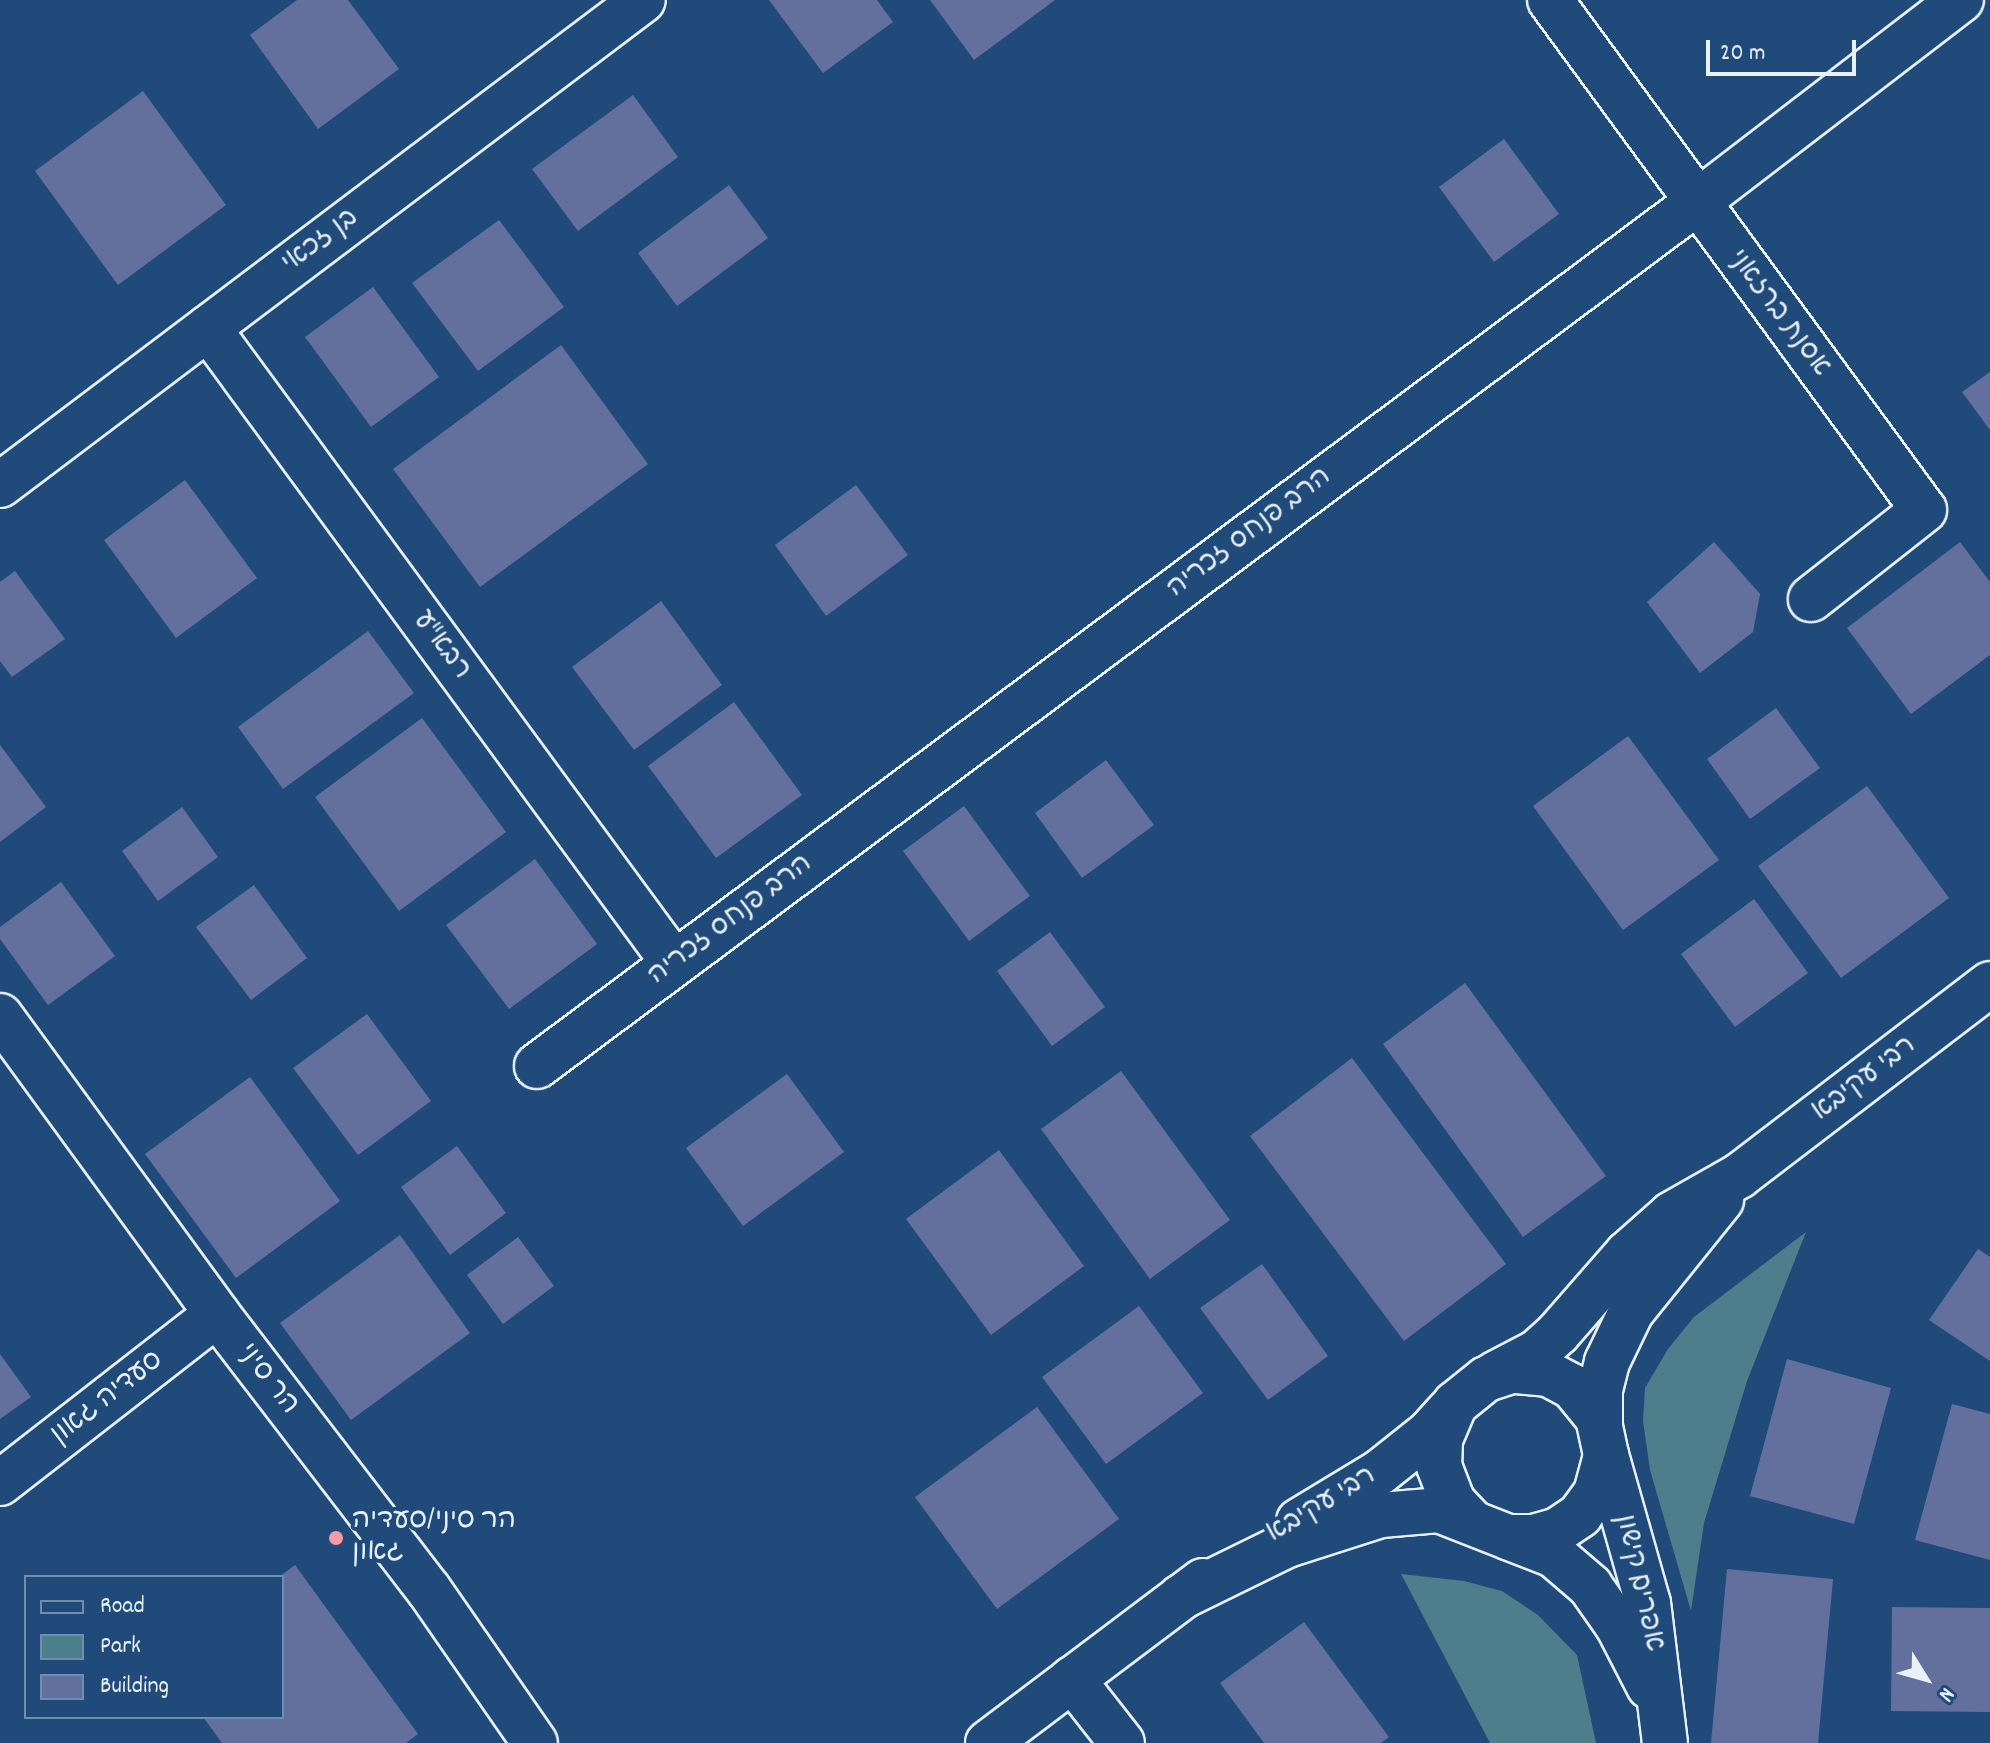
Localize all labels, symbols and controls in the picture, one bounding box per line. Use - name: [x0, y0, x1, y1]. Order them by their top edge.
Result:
- scale bar: [1710, 24, 1860, 74]
- text: 20 m: [1720, 37, 1766, 71]
- street label: בן זכאי: [276, 202, 366, 282]
- street label: אסנת ברזאני: [1719, 244, 1837, 384]
- street label: הרב פנחס זכריה: [1161, 461, 1339, 607]
- street label: רבא"ע: [405, 605, 477, 687]
- street label: הרב פנחס זכריה: [642, 848, 820, 994]
- street label: רבי עקיבא: [1806, 1030, 1924, 1130]
- street label: הר סיני: [229, 1338, 305, 1422]
- street label: סעדיה גאון: [45, 1345, 171, 1453]
- street label: רבי עקיבא: [1261, 1460, 1383, 1552]
- place label: הר סיני/סעדיה גאון: [352, 1505, 516, 1571]
- street label: אפרים קישון: [1606, 1511, 1670, 1655]
- marker: הר סיני/סעדיה גאון: [327, 1529, 345, 1547]
- legend: [24, 1575, 284, 1719]
- text: Road: [100, 1590, 145, 1624]
- text: Park: [100, 1630, 141, 1664]
- north arrow: [1886, 1639, 1966, 1719]
- text: Building: [100, 1670, 169, 1704]
- text: N: [1930, 1680, 1961, 1707]

